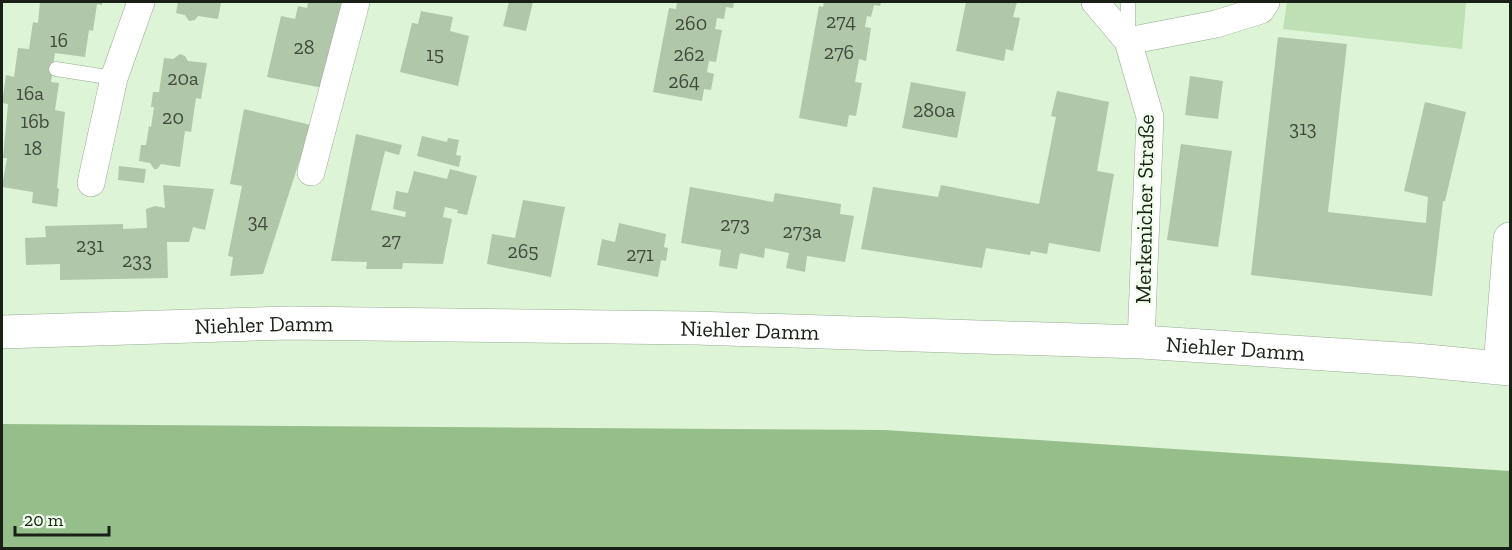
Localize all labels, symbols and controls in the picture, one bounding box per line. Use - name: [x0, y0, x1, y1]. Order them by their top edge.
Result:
- house number: 274: [826, 9, 856, 33]
- house number: 260: [675, 11, 707, 35]
- house number: 16: [50, 28, 68, 52]
- house number: 28: [293, 35, 315, 59]
- house number: 276: [824, 40, 854, 64]
- house number: 15: [426, 42, 444, 66]
- house number: 262: [673, 42, 705, 66]
- house number: 20a: [167, 66, 199, 90]
- house number: 264: [668, 69, 700, 93]
- house number: 16a: [16, 81, 44, 105]
- house number: 280a: [913, 98, 955, 122]
- house number: 20: [162, 105, 184, 129]
- house number: 16b: [21, 109, 50, 133]
- street label: Merkenicher Straße: [1129, 114, 1160, 304]
- house number: 313: [1289, 116, 1317, 140]
- house number: 18: [24, 136, 42, 160]
- house number: 34: [248, 209, 268, 233]
- house number: 273: [720, 212, 750, 236]
- house number: 273a: [782, 219, 822, 243]
- house number: 27: [381, 228, 401, 252]
- house number: 231: [76, 233, 104, 257]
- house number: 265: [507, 239, 539, 263]
- house number: 271: [626, 242, 654, 266]
- house number: 233: [122, 248, 152, 272]
- street label: Niehler Damm: [194, 310, 333, 340]
- street label: Niehler Damm: [680, 315, 820, 346]
- street label: Niehler Damm: [1165, 331, 1306, 367]
- scale bar: [15, 499, 110, 537]
- text: 20 m: [24, 509, 64, 531]

